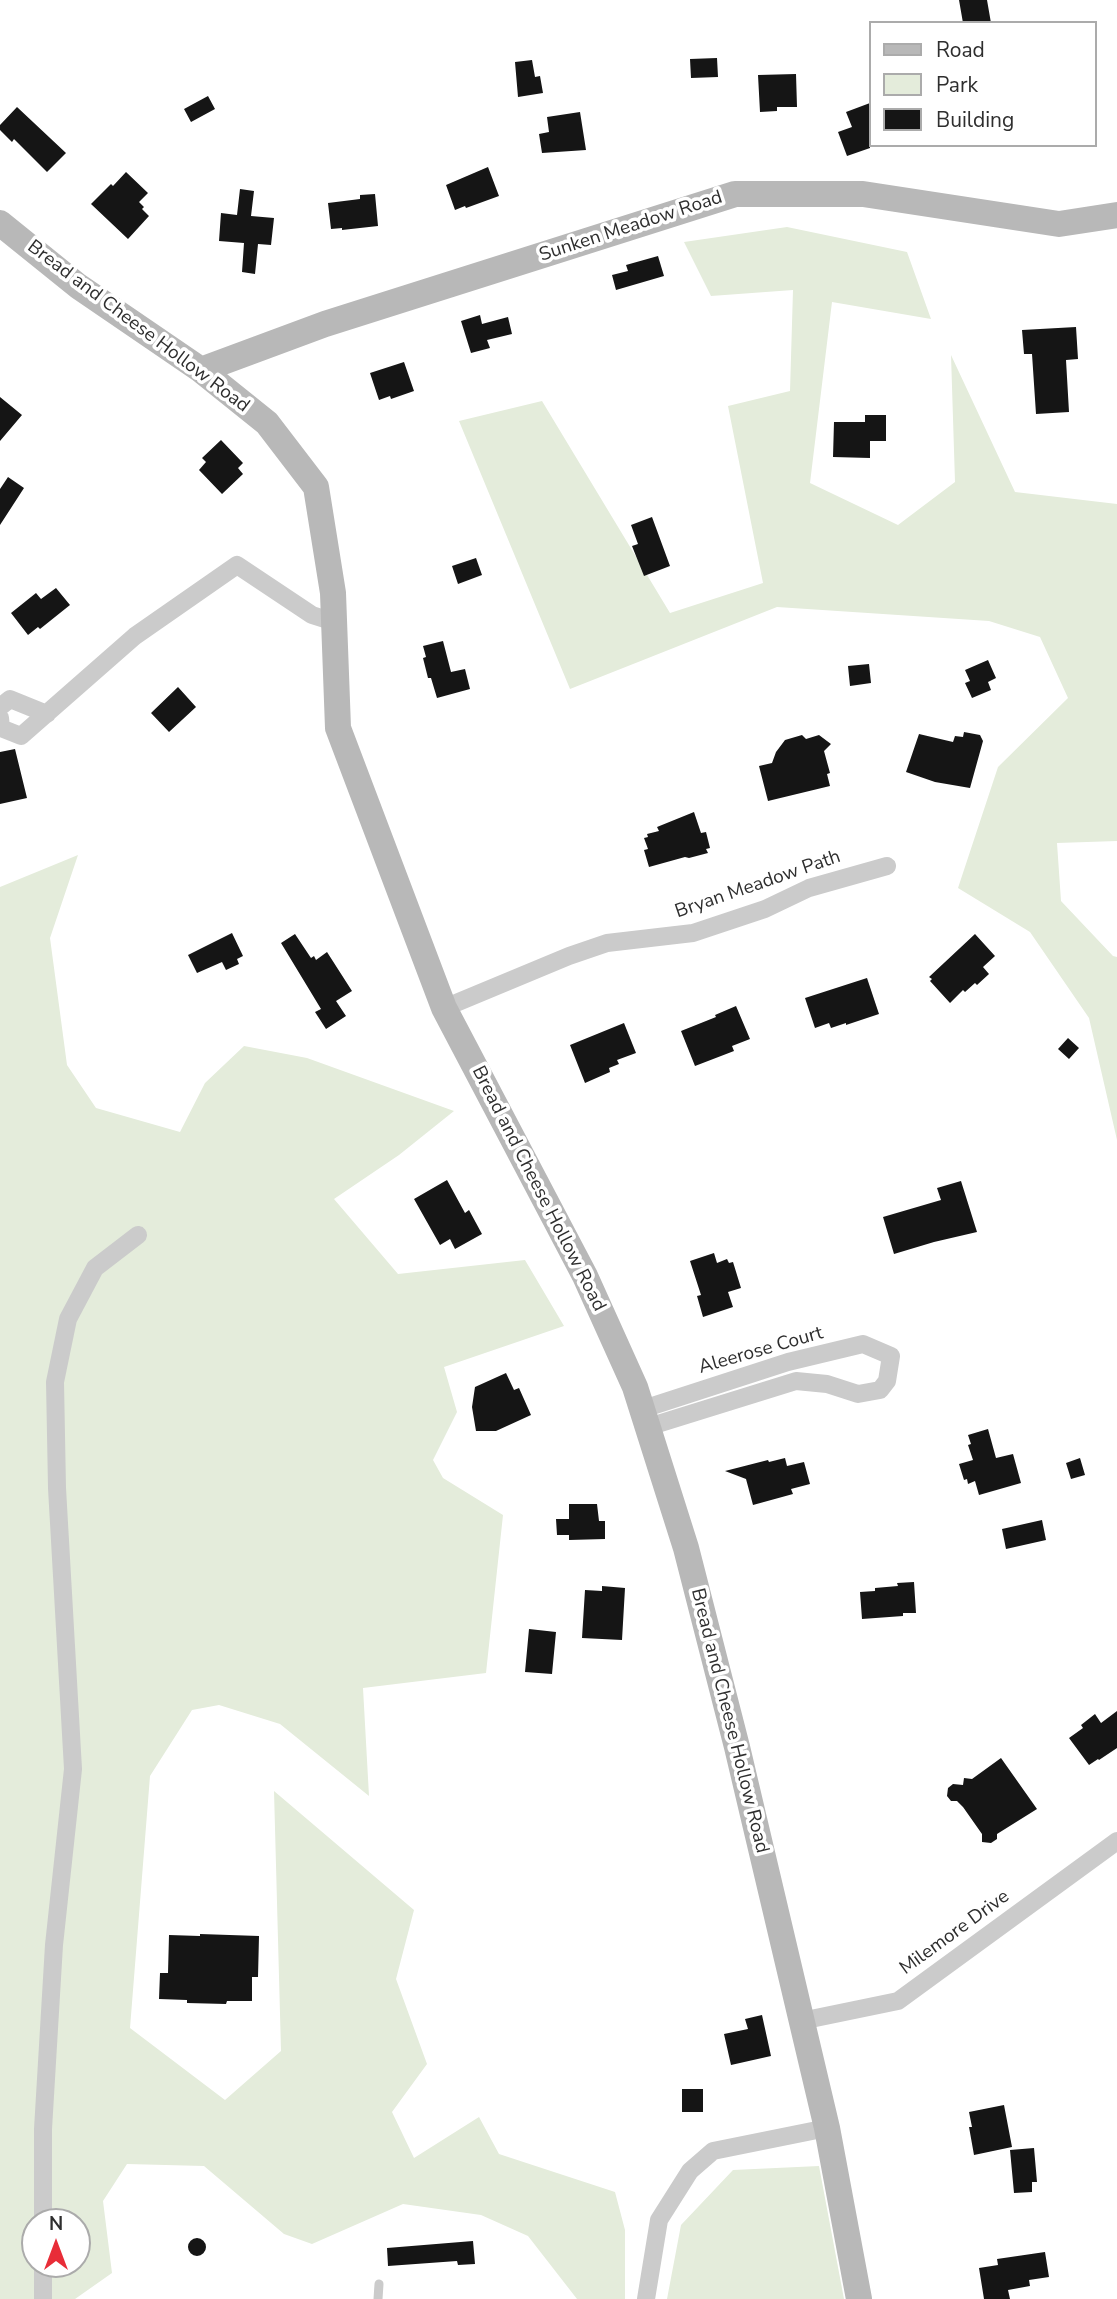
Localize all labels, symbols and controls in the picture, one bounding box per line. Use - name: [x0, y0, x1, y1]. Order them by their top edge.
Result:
- legend: [869, 21, 1096, 147]
- text: Road: [936, 36, 985, 64]
- text: Park: [936, 71, 978, 99]
- text: Building: [936, 106, 1014, 134]
- street label: Sunken Meadow Road: [537, 187, 725, 267]
- street label: Bread and Cheese Hollow Road: [22, 236, 254, 418]
- street label: Bryan Meadow Path: [672, 846, 844, 924]
- street label: Bread and Cheese Hollow Road: [466, 1063, 610, 1315]
- street label: Aleerose Court: [696, 1322, 826, 1380]
- street label: Bread and Cheese Hollow Road: [685, 1586, 773, 1856]
- street label: Milemore Drive: [896, 1886, 1014, 1980]
- north arrow: [21, 2208, 91, 2278]
- text: N: [49, 2211, 63, 2237]

